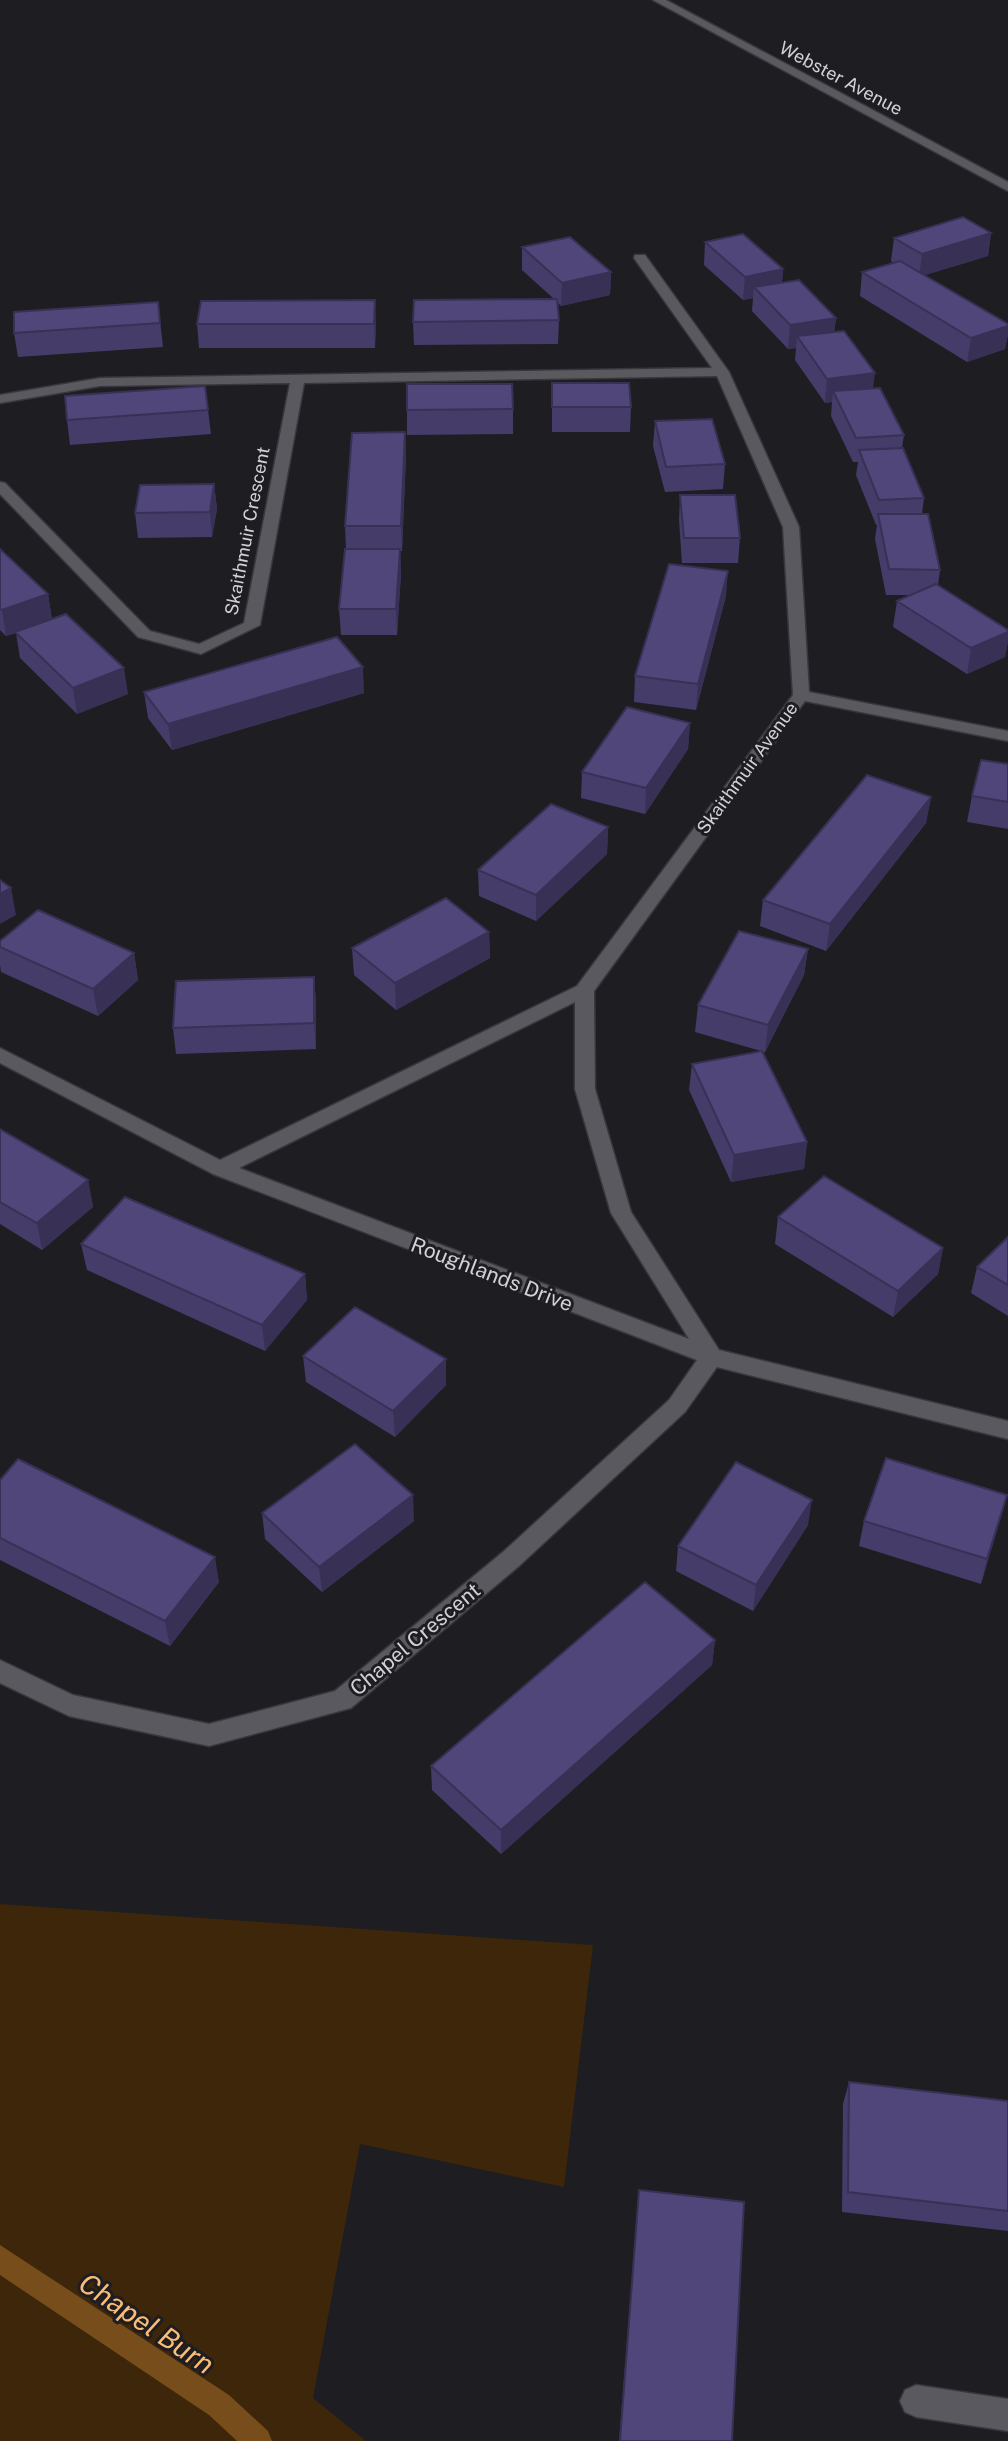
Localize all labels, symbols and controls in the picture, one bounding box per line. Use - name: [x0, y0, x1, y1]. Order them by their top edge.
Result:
- street label: Webster Avenue: [776, 37, 906, 119]
- street label: Skaithmuir Crescent: [220, 445, 274, 617]
- street label: Skaithmuir Avenue: [692, 698, 802, 838]
- street label: Roughlands Drive: [407, 1232, 577, 1316]
- street label: Chapel Crescent: [345, 1577, 485, 1701]
- water label: Chapel Burn: [73, 2266, 221, 2380]

